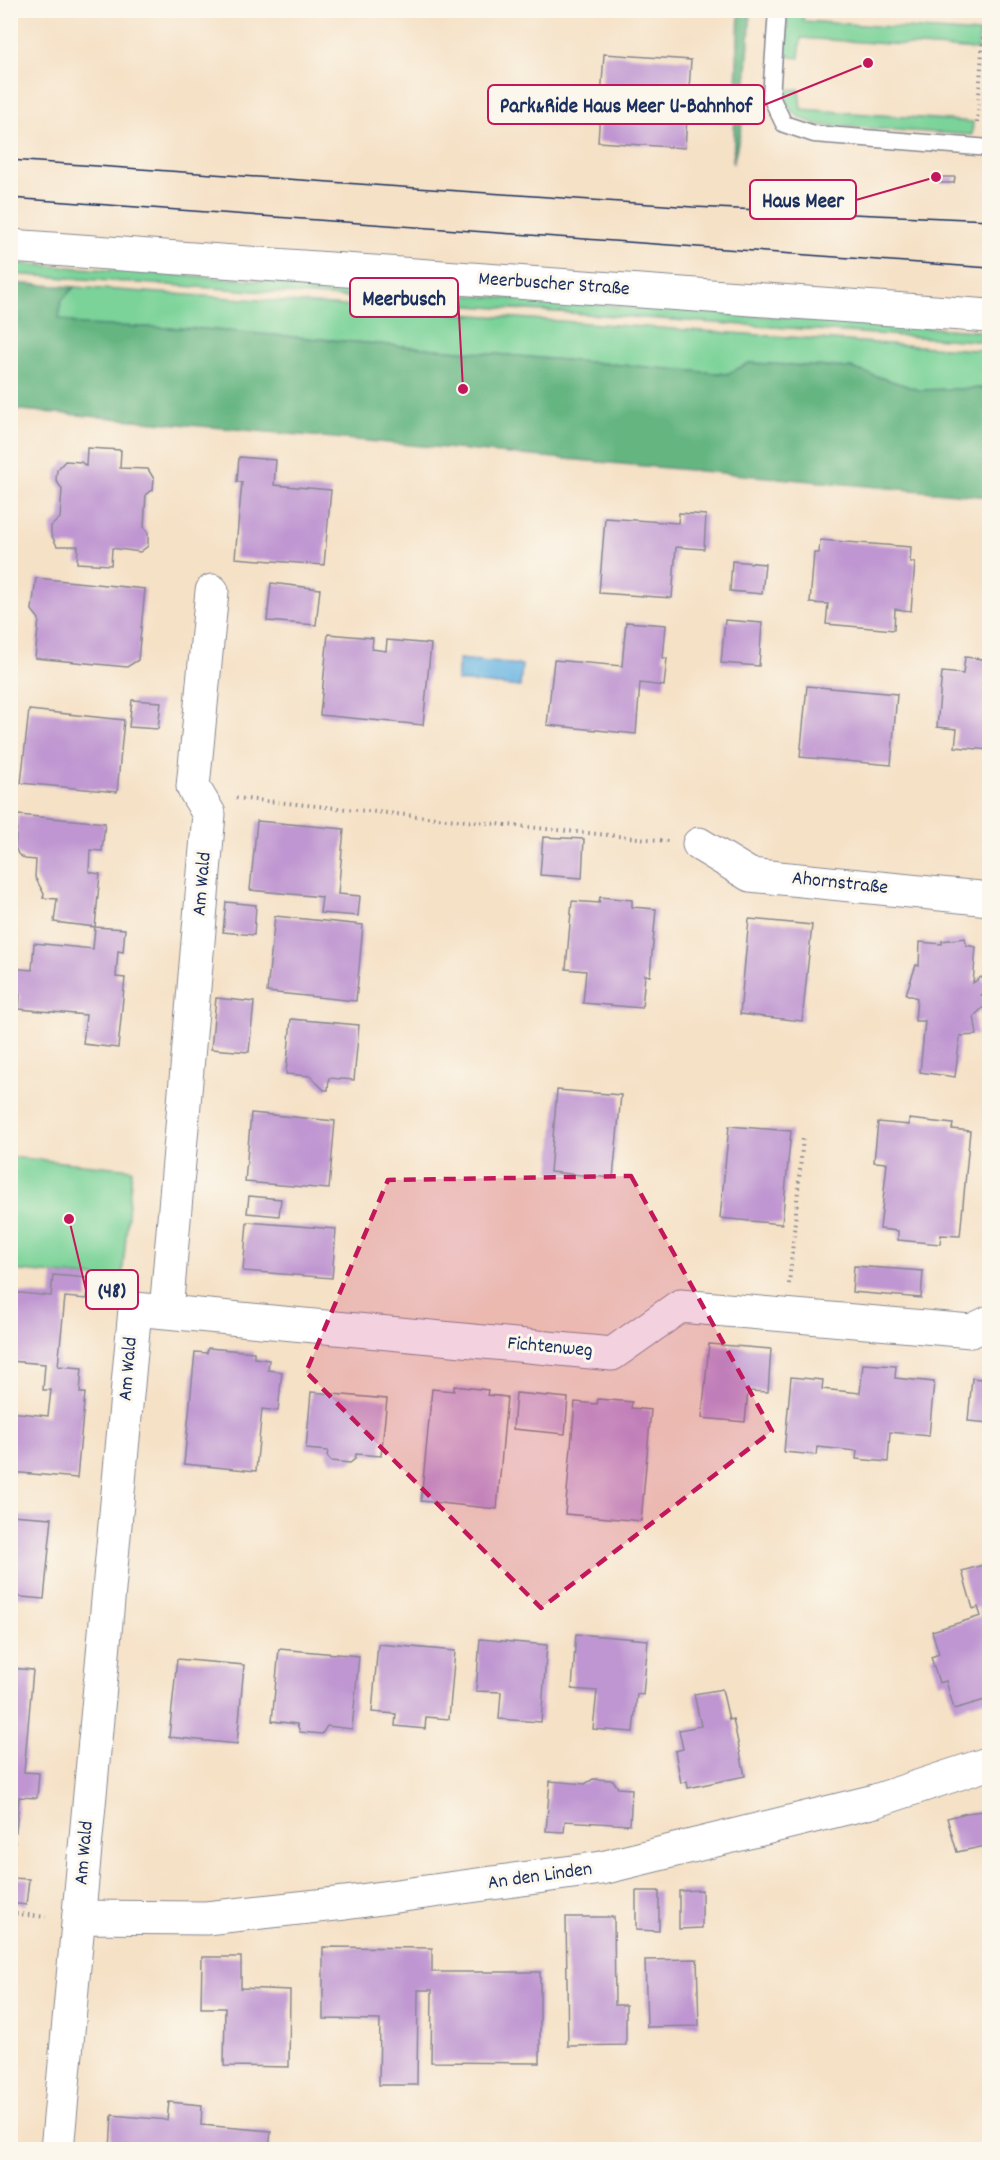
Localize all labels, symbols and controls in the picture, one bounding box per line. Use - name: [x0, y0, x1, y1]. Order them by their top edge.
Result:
- callout: Park&Ride Haus Meer U-Bahnhof: [488, 85, 764, 124]
- text: Park&Ride Haus Meer U-Bahnhof: [500, 93, 754, 123]
- callout: Haus Meer: [750, 180, 856, 219]
- text: Haus Meer: [762, 188, 845, 218]
- street label: Meerbuscher Straße: [477, 266, 631, 304]
- callout: Meerbusch: [350, 278, 458, 317]
- text: Meerbusch: [362, 286, 446, 316]
- street label: Am Wald: [186, 851, 220, 917]
- street label: Ahornstraße: [791, 865, 890, 903]
- callout: (48): [86, 1270, 138, 1309]
- text: (48): [98, 1278, 126, 1308]
- street label: Fichtenweg: [506, 1330, 594, 1366]
- street label: Am Wald: [112, 1336, 146, 1402]
- street label: Am Wald: [68, 1820, 102, 1886]
- street label: An den Linden: [486, 1856, 594, 1898]

